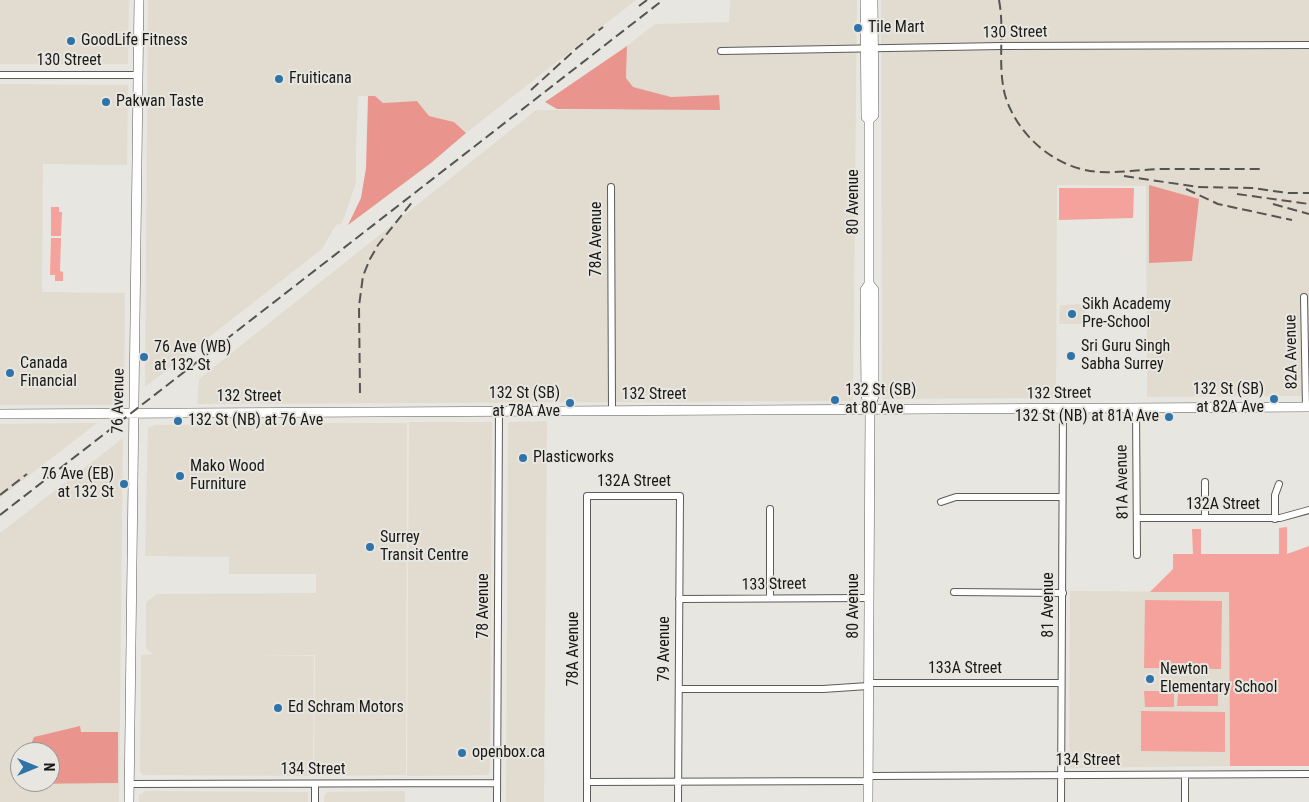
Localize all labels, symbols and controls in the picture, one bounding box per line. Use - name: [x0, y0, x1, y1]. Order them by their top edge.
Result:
- place label: Tile Mart: [868, 18, 925, 38]
- marker: Tile Mart: [852, 22, 864, 34]
- street label: 130 Street: [982, 23, 1048, 43]
- place label: GoodLife Fitness: [81, 31, 188, 51]
- marker: GoodLife Fitness: [65, 35, 77, 47]
- street label: 130 Street: [37, 51, 101, 71]
- place label: Fruiticana: [289, 69, 352, 89]
- marker: Fruiticana: [273, 73, 285, 85]
- place label: Pakwan Taste: [116, 92, 204, 112]
- marker: Pakwan Taste: [100, 96, 112, 108]
- street label: 80 Avenue: [844, 169, 864, 235]
- street label: 78A Avenue: [587, 202, 607, 276]
- place label: Sikh Academy Pre-School: [1082, 295, 1171, 333]
- marker: Sikh Academy Pre-School: [1066, 308, 1078, 320]
- street label: 82A Avenue: [1282, 314, 1302, 390]
- place label: Sri Guru Singh Sabha Surrey: [1081, 337, 1170, 375]
- place label: 76 Ave (WB) at 132 St: [154, 338, 231, 376]
- marker: Sri Guru Singh Sabha Surrey: [1065, 350, 1077, 362]
- marker: 76 Ave (WB) at 132 St: [138, 351, 150, 363]
- place label: Canada Financial: [20, 354, 77, 392]
- marker: Canada Financial: [4, 367, 16, 379]
- street label: 76 Avenue: [109, 368, 129, 434]
- place label: 132 St (SB) at 82A Ave: [1193, 380, 1264, 418]
- place label: 132 St (SB) at 80 Ave: [845, 381, 916, 419]
- place label: 132 St (SB) at 78A Ave: [489, 384, 560, 422]
- street label: 132 Street: [1026, 384, 1092, 404]
- street label: 132 Street: [622, 385, 686, 405]
- street label: 132 Street: [217, 387, 281, 407]
- marker: 132 St (SB) at 82A Ave: [1268, 393, 1280, 405]
- marker: 132 St (SB) at 80 Ave: [829, 394, 841, 406]
- marker: 132 St (SB) at 78A Ave: [564, 397, 576, 409]
- place label: 132 St (NB) at 81A Ave: [1015, 407, 1159, 427]
- place label: 132 St (NB) at 76 Ave: [188, 411, 323, 431]
- marker: 132 St (NB) at 81A Ave: [1163, 411, 1175, 423]
- marker: 132 St (NB) at 76 Ave: [172, 415, 184, 427]
- street label: 81A Avenue: [1113, 444, 1133, 520]
- place label: Plasticworks: [533, 448, 614, 468]
- marker: Plasticworks: [517, 452, 529, 464]
- place label: Mako Wood Furniture: [190, 457, 265, 495]
- place label: 76 Ave (EB) at 132 St: [41, 465, 114, 503]
- marker: Mako Wood Furniture: [174, 470, 186, 482]
- street label: 132A Street: [597, 472, 671, 492]
- marker: 76 Ave (EB) at 132 St: [118, 478, 130, 490]
- street label: 132A Street: [1186, 495, 1260, 515]
- place label: Surrey Transit Centre: [380, 528, 468, 566]
- marker: Surrey Transit Centre: [364, 541, 376, 553]
- street label: 81 Avenue: [1039, 572, 1059, 638]
- street label: 78 Avenue: [474, 573, 494, 639]
- street label: 80 Avenue: [844, 573, 864, 639]
- street label: 133 Street: [741, 575, 807, 595]
- street label: 78A Avenue: [564, 612, 584, 686]
- street label: 79 Avenue: [655, 616, 675, 682]
- street label: 133A Street: [928, 659, 1002, 679]
- place label: Newton Elementary School: [1160, 660, 1277, 698]
- marker: Newton Elementary School: [1144, 673, 1156, 685]
- place label: Ed Schram Motors: [288, 698, 404, 718]
- marker: Ed Schram Motors: [272, 702, 284, 714]
- north arrow: [10, 742, 60, 792]
- place label: openbox.ca: [472, 743, 545, 763]
- marker: openbox.ca: [456, 747, 468, 759]
- street label: 134 Street: [1056, 751, 1120, 771]
- street label: 134 Street: [281, 760, 345, 780]
- text: N: [41, 763, 57, 771]

